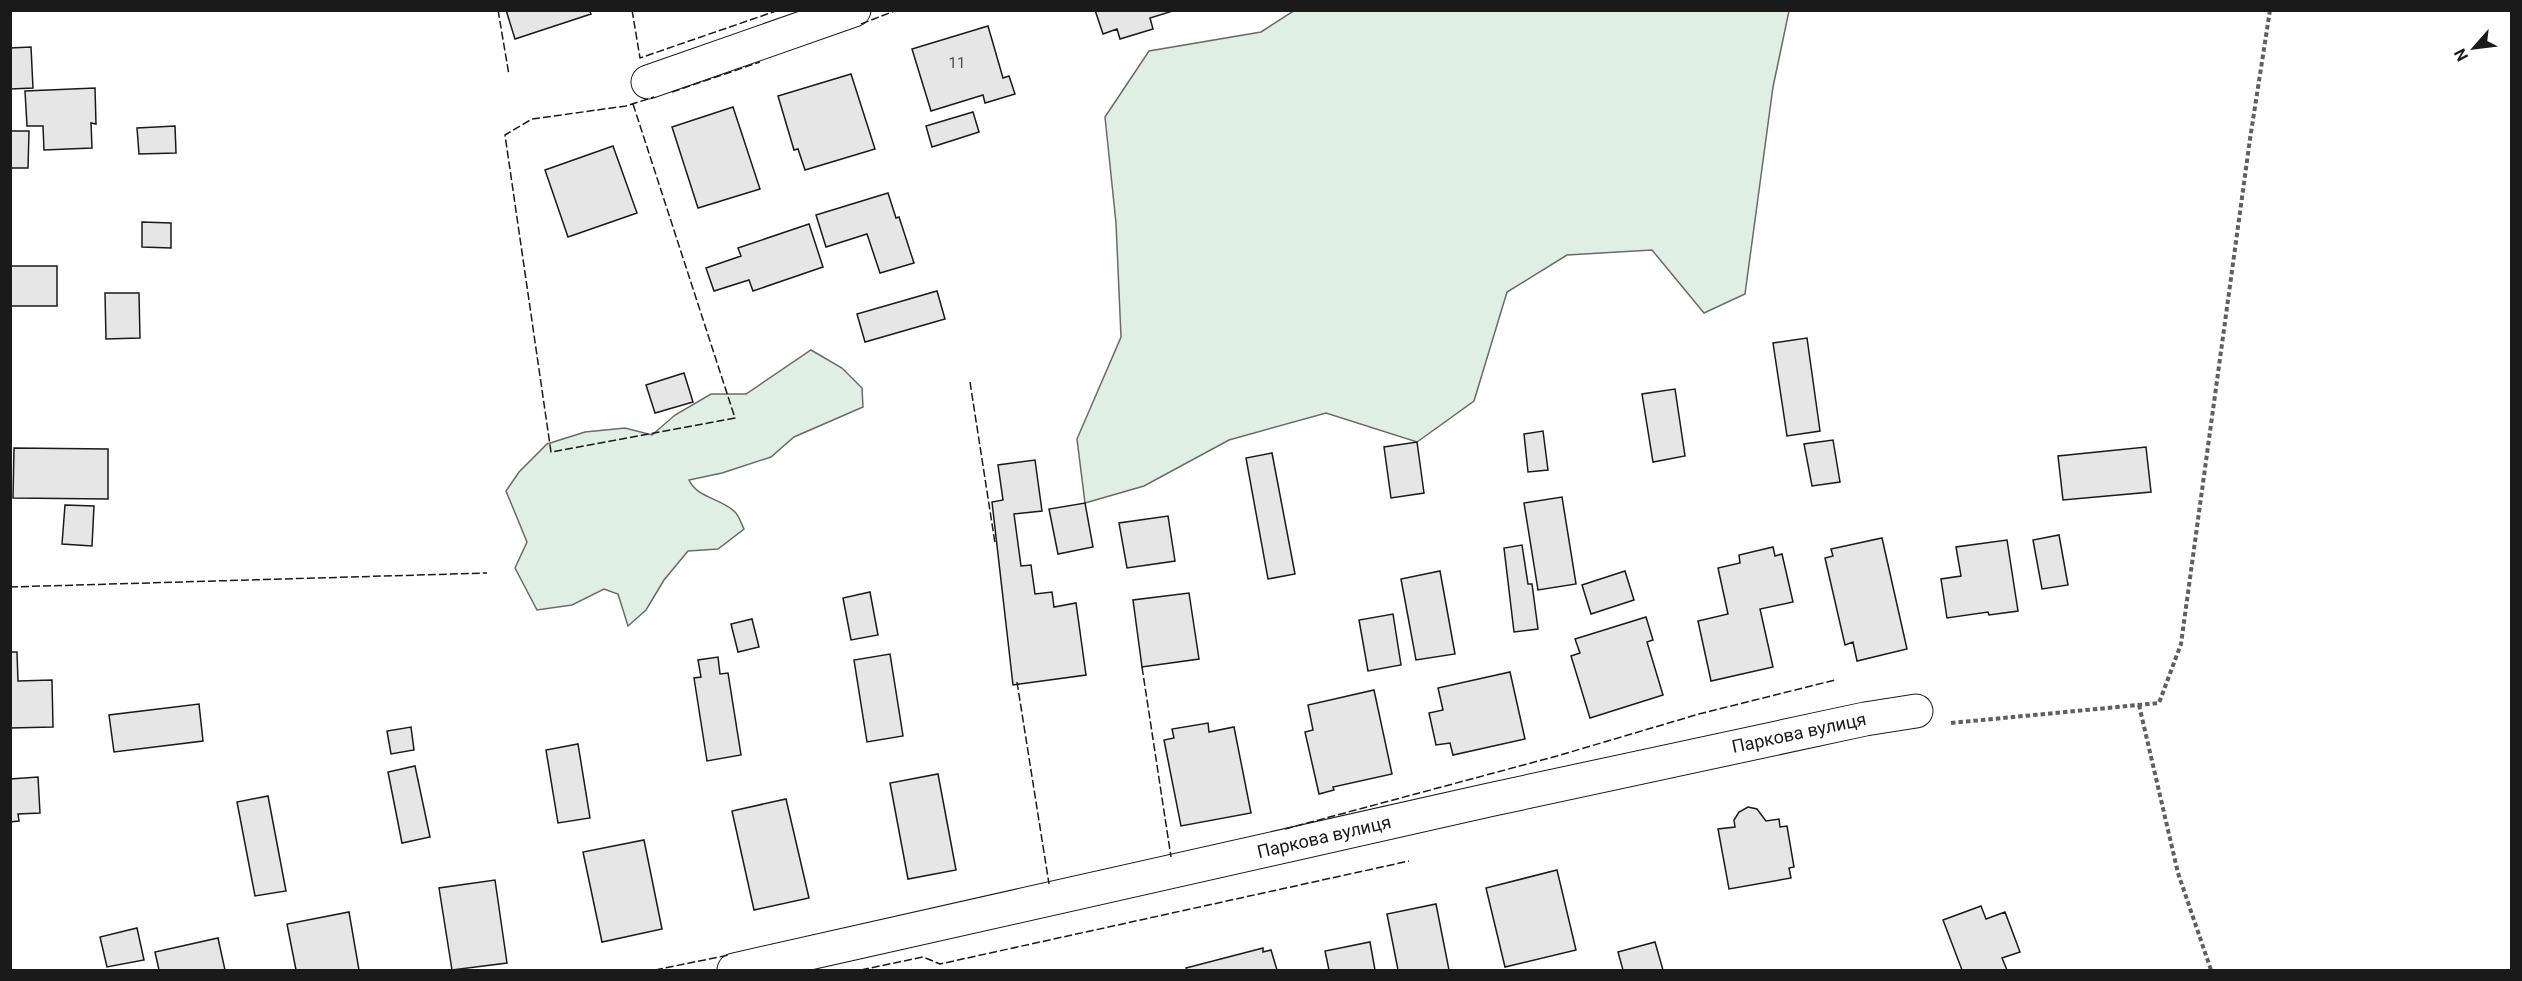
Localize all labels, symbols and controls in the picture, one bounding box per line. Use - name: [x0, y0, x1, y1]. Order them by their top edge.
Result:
- north arrow: [2444, 18, 2504, 78]
- text: N: [2450, 45, 2472, 64]
- house number: 11: [949, 54, 965, 72]
- street label: Паркова вулиця: [1730, 708, 1868, 757]
- street label: Паркова вулиця: [1255, 811, 1393, 862]

